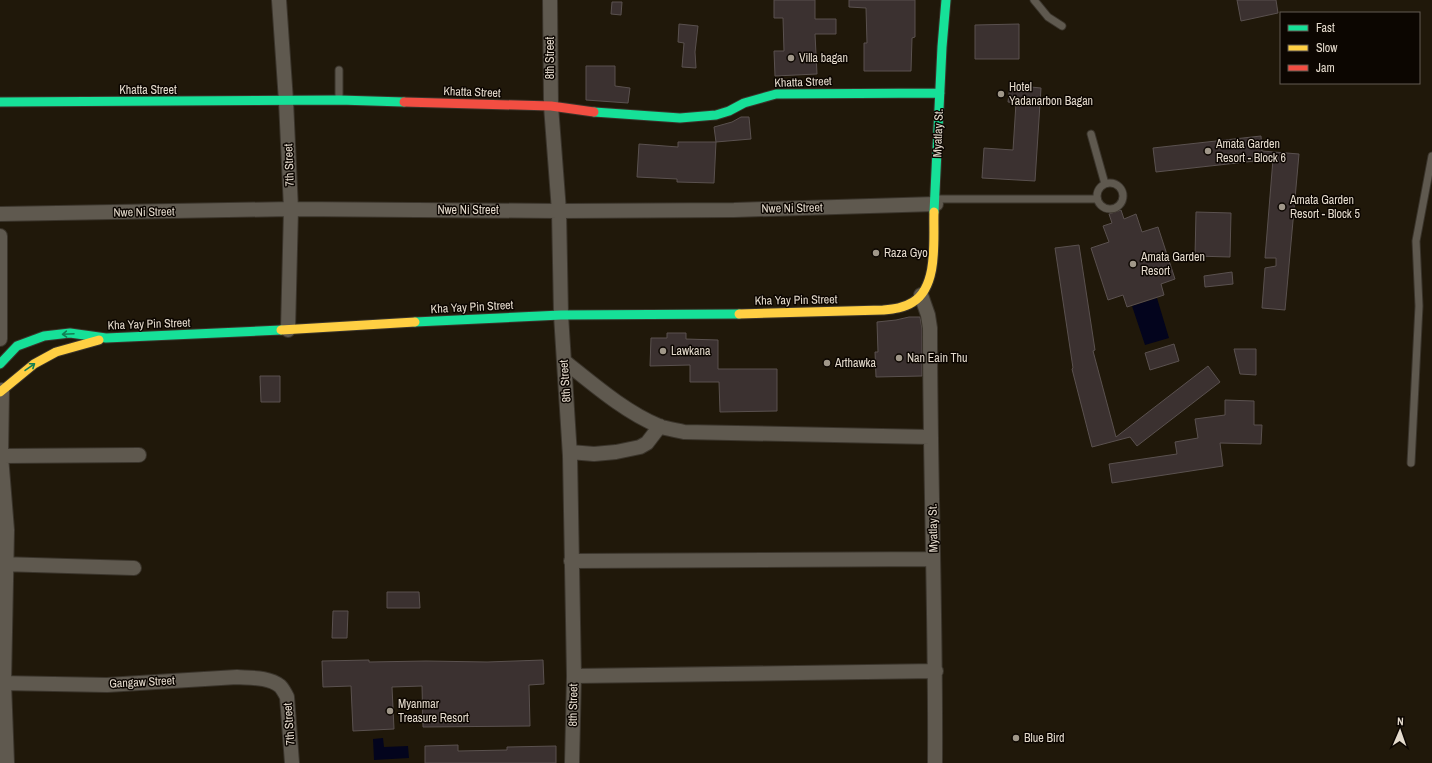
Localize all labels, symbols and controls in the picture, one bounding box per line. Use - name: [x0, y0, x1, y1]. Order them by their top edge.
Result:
- legend: [1280, 12, 1420, 84]
- text: Fast: [1316, 20, 1335, 36]
- street label: 8th Street: [542, 36, 558, 79]
- text: Slow: [1316, 40, 1338, 56]
- place label: Villa bagan: [799, 50, 848, 66]
- marker: Villa bagan: [786, 53, 796, 63]
- text: Jam: [1316, 60, 1335, 76]
- street label: Khatta Street: [774, 73, 832, 91]
- place label: Hotel Yadanarbon Bagan: [1009, 79, 1093, 109]
- street label: Khatta Street: [119, 82, 177, 98]
- street label: Khatta Street: [443, 83, 501, 101]
- marker: Hotel Yadanarbon Bagan: [996, 89, 1006, 99]
- street label: Myatlay St.: [929, 108, 947, 158]
- place label: Amata Garden Resort - Block 6: [1215, 136, 1286, 166]
- street label: 7th Street: [280, 143, 298, 187]
- marker: Amata Garden Resort - Block 6: [1203, 146, 1213, 156]
- place label: Amata Garden Resort - Block 5: [1289, 192, 1361, 222]
- street label: Nwe Ni Street: [761, 199, 823, 217]
- street label: Nwe Ni Street: [437, 202, 499, 218]
- marker: Amata Garden Resort - Block 5: [1277, 202, 1287, 212]
- street label: Nwe Ni Street: [113, 203, 175, 221]
- place label: Raza Gyo: [884, 245, 928, 261]
- marker: Raza Gyo: [871, 248, 881, 258]
- place label: Amata Garden Resort: [1140, 249, 1205, 279]
- marker: Amata Garden Resort: [1128, 259, 1138, 269]
- street label: Kha Yay Pin Street: [754, 291, 838, 309]
- street label: Kha Yay Pin Street: [430, 297, 514, 317]
- street label: Kha Yay Pin Street: [107, 315, 191, 333]
- one-way arrow: [62, 330, 75, 337]
- place label: Lawkana: [671, 343, 711, 359]
- marker: Lawkana: [658, 346, 668, 356]
- place label: Nan Eain Thu: [907, 350, 968, 366]
- marker: Nan Eain Thu: [894, 353, 904, 363]
- place label: Arthawka: [834, 355, 877, 371]
- marker: Arthawka: [822, 358, 832, 368]
- street label: 8th Street: [556, 359, 574, 403]
- one-way arrow: [24, 363, 35, 371]
- street label: Myatlay St.: [925, 504, 941, 552]
- street label: Gangaw Street: [109, 672, 175, 692]
- street label: 8th Street: [565, 683, 581, 726]
- place label: Myanmar Treasure Resort: [398, 696, 469, 726]
- street label: 7th Street: [280, 702, 298, 746]
- marker: Myanmar Treasure Resort: [385, 706, 395, 716]
- north arrow: [1380, 711, 1420, 751]
- text: N: [1397, 714, 1404, 728]
- place label: Blue Bird: [1024, 730, 1064, 746]
- marker: Blue Bird: [1011, 733, 1021, 743]

